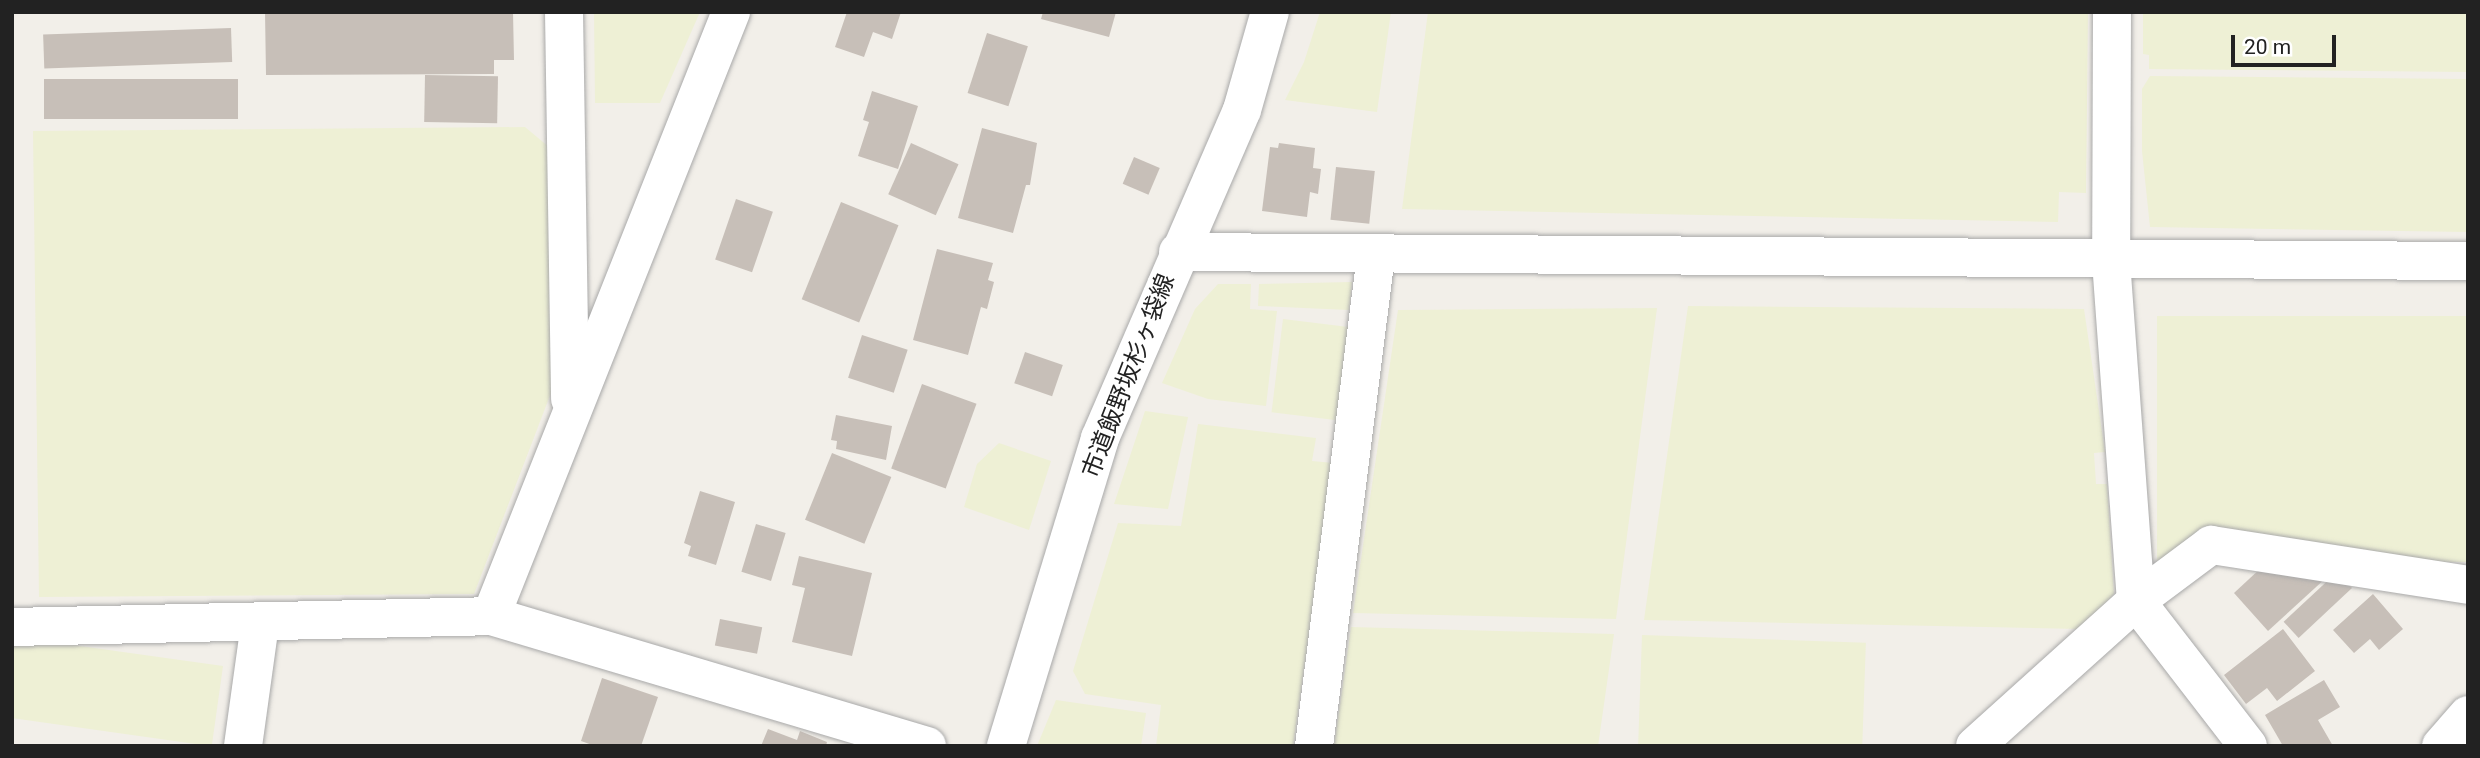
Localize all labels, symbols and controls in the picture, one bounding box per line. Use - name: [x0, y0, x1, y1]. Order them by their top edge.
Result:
- scale bar: [2235, 21, 2340, 65]
- text: 20 m: [2244, 35, 2291, 59]
- street label: 市道飯野坂杉ヶ袋線: [1077, 270, 1181, 482]

